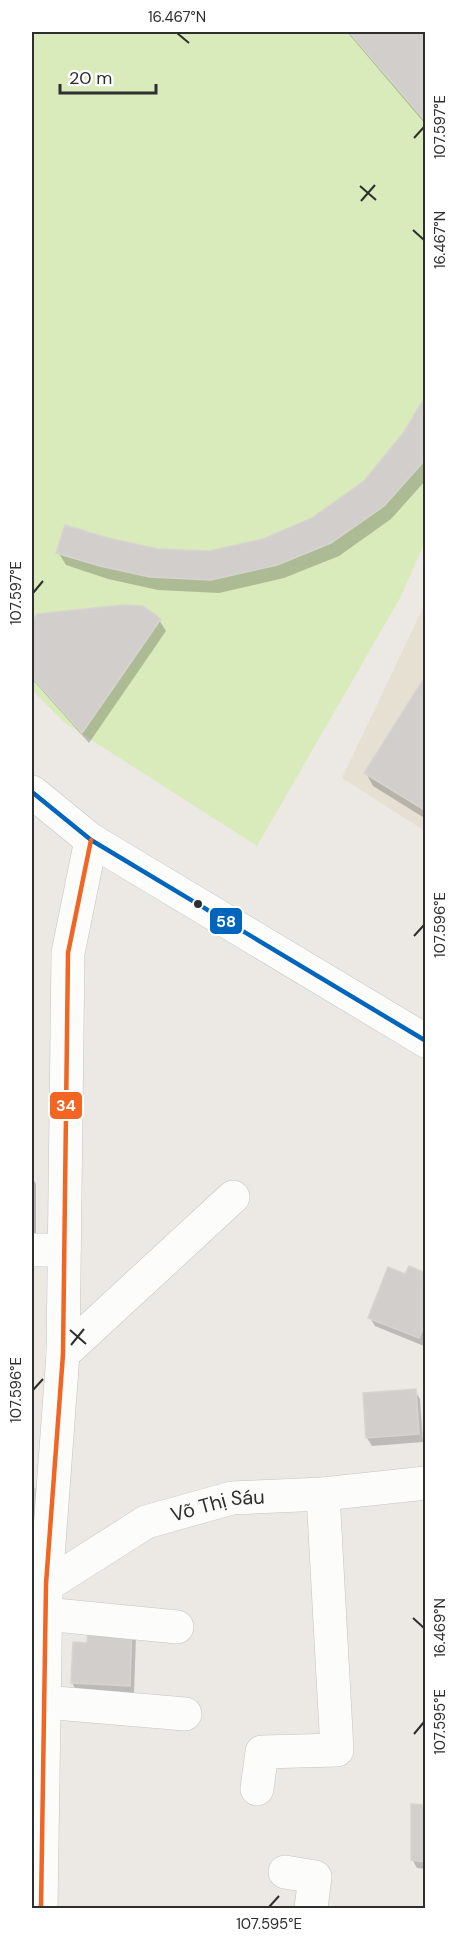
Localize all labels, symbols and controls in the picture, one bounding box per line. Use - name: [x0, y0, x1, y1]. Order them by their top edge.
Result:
- text: 16.467°N: [148, 7, 206, 27]
- scale bar: [60, 57, 156, 95]
- text: 20 m: [69, 66, 112, 90]
- text: 107.597°E: [430, 95, 450, 159]
- text: 16.467°N: [430, 211, 450, 269]
- text: 107.597°E: [6, 561, 26, 625]
- text: 107.596°E: [430, 892, 450, 958]
- unlabelled marker: [192, 898, 204, 910]
- line badge: 58: [209, 907, 243, 935]
- text: 58: [216, 911, 236, 932]
- line badge: 34: [49, 1091, 83, 1120]
- text: 34: [56, 1095, 76, 1116]
- text: 107.596°E: [6, 1357, 26, 1423]
- street label: Võ Thị Sáu: [168, 1484, 265, 1528]
- text: 16.469°N: [430, 1598, 450, 1658]
- text: 107.595°E: [430, 1689, 450, 1755]
- text: 107.595°E: [236, 1914, 302, 1934]

